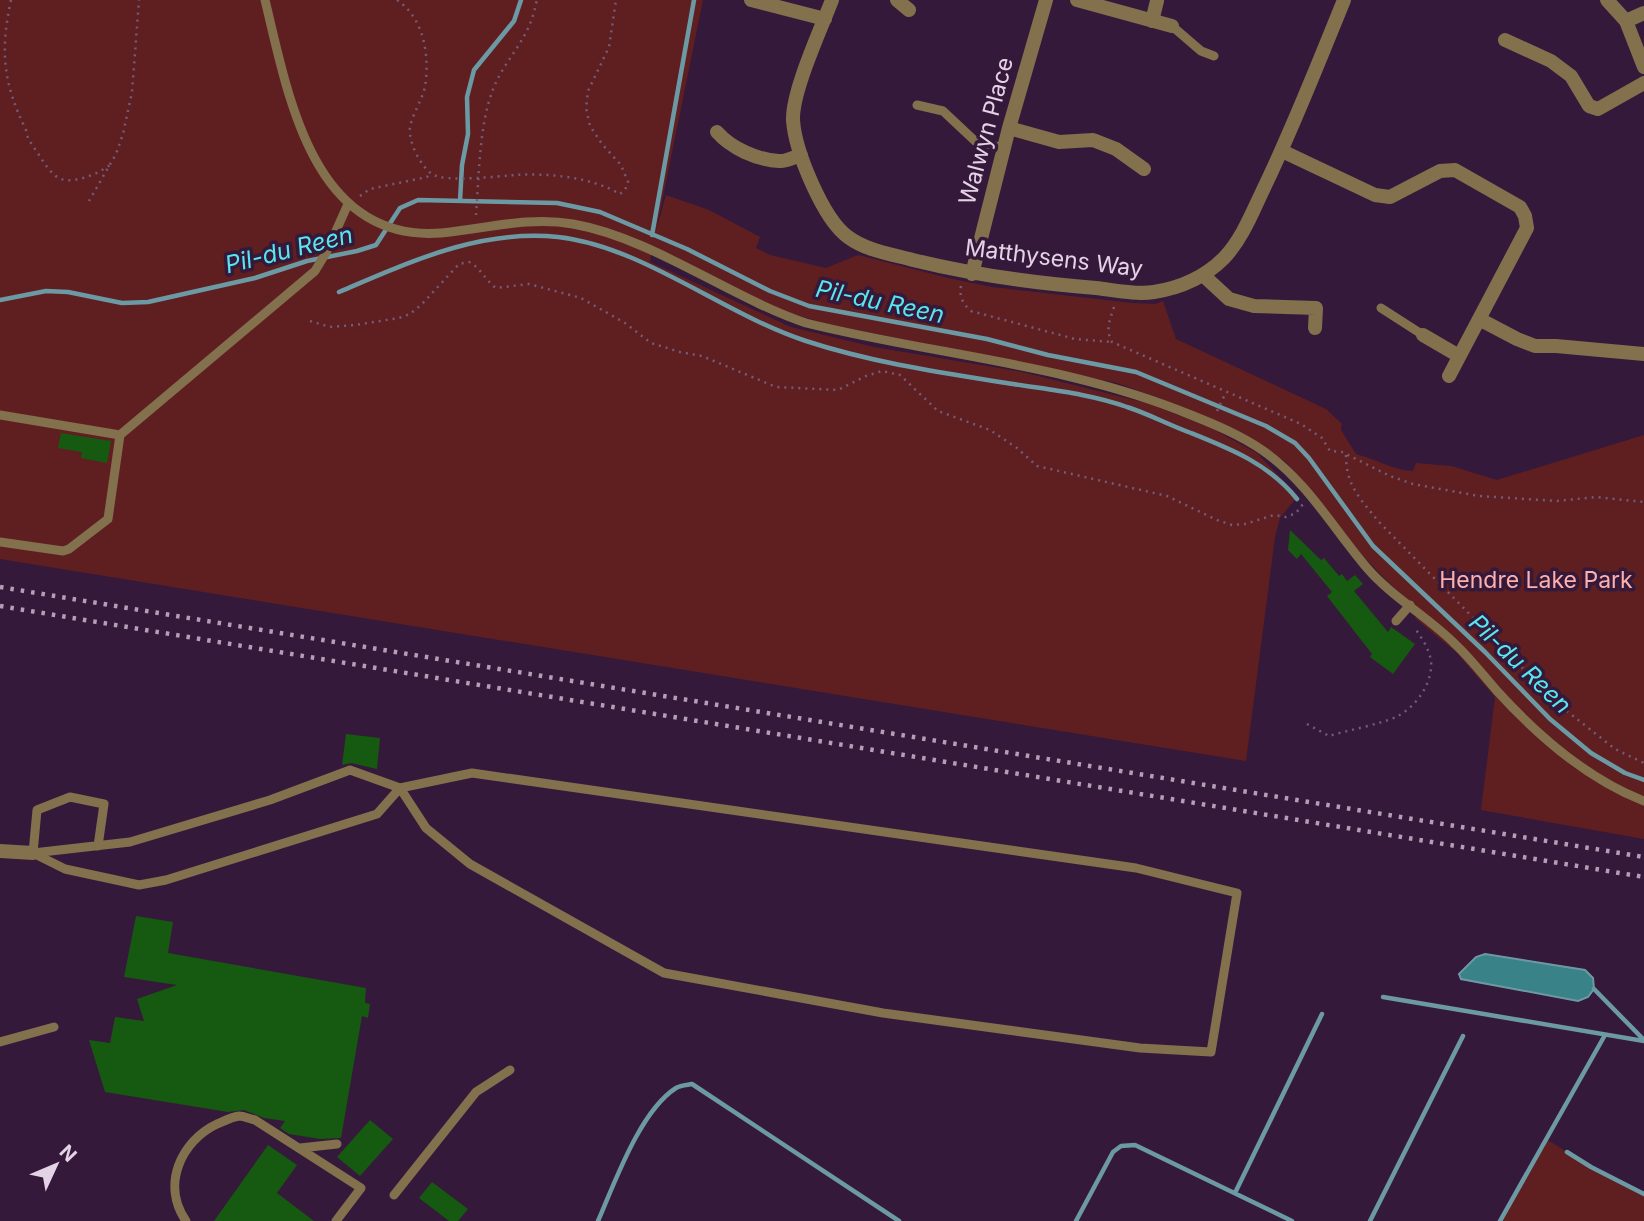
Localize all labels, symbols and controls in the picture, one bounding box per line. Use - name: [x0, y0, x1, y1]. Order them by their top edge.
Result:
- street label: Walwyn Place: [953, 54, 1019, 208]
- water label: Pil-du Reen: [222, 220, 356, 279]
- street label: Matthysens Way: [963, 233, 1145, 283]
- water label: Pil-du Reen: [813, 274, 947, 329]
- park label: Hendre Lake Park: [1439, 566, 1633, 594]
- water label: Pil-du Reen: [1463, 608, 1577, 719]
- north arrow: [21, 1130, 91, 1200]
- text: N: [55, 1140, 81, 1167]

